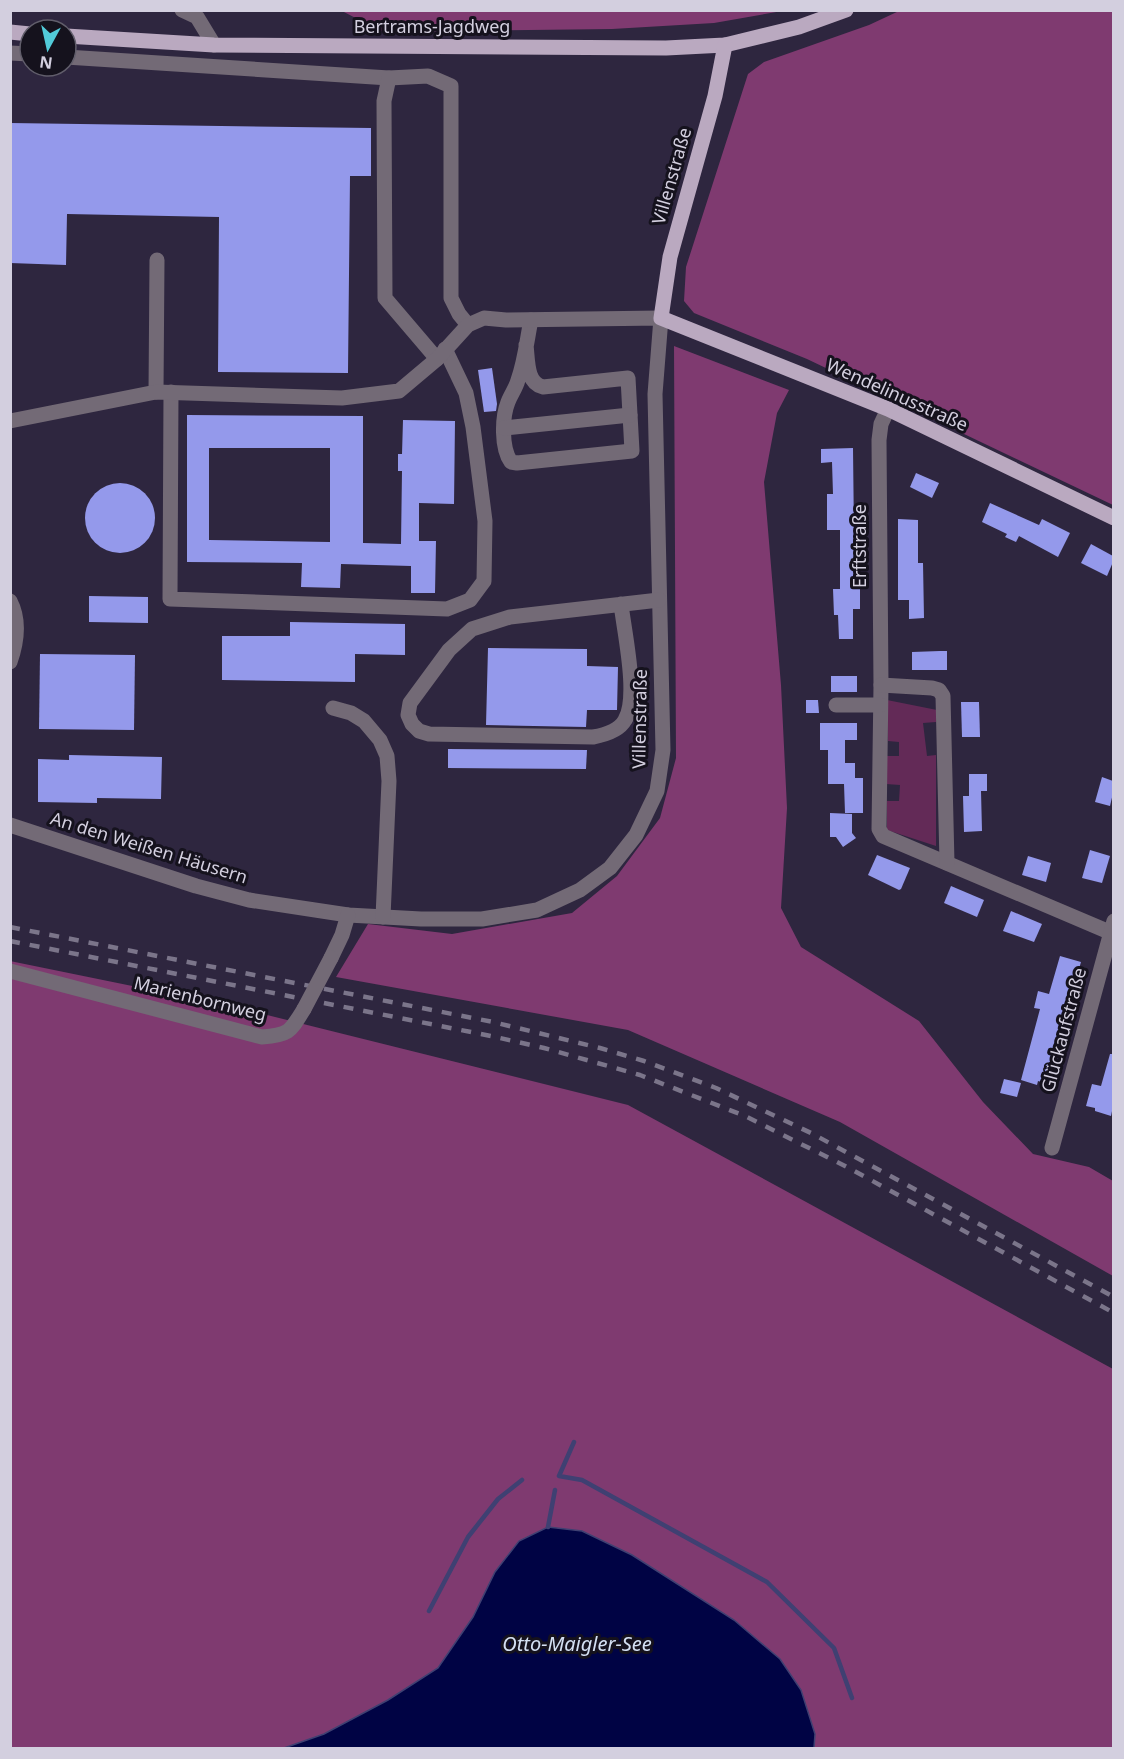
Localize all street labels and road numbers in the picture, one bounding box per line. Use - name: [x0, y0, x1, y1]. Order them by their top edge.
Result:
- street label: Bertrams-Jagdweg: [354, 14, 510, 38]
- street label: Villenstraße: [646, 124, 696, 227]
- street label: Wendelinusstraße: [823, 352, 972, 436]
- street label: Erftstraße: [847, 504, 871, 588]
- street label: Villenstraße: [626, 669, 652, 769]
- street label: An den Weißen Häusern: [48, 806, 251, 888]
- street label: Glückaufstraße: [1035, 965, 1091, 1095]
- street label: Marienbornweg: [132, 970, 269, 1026]

